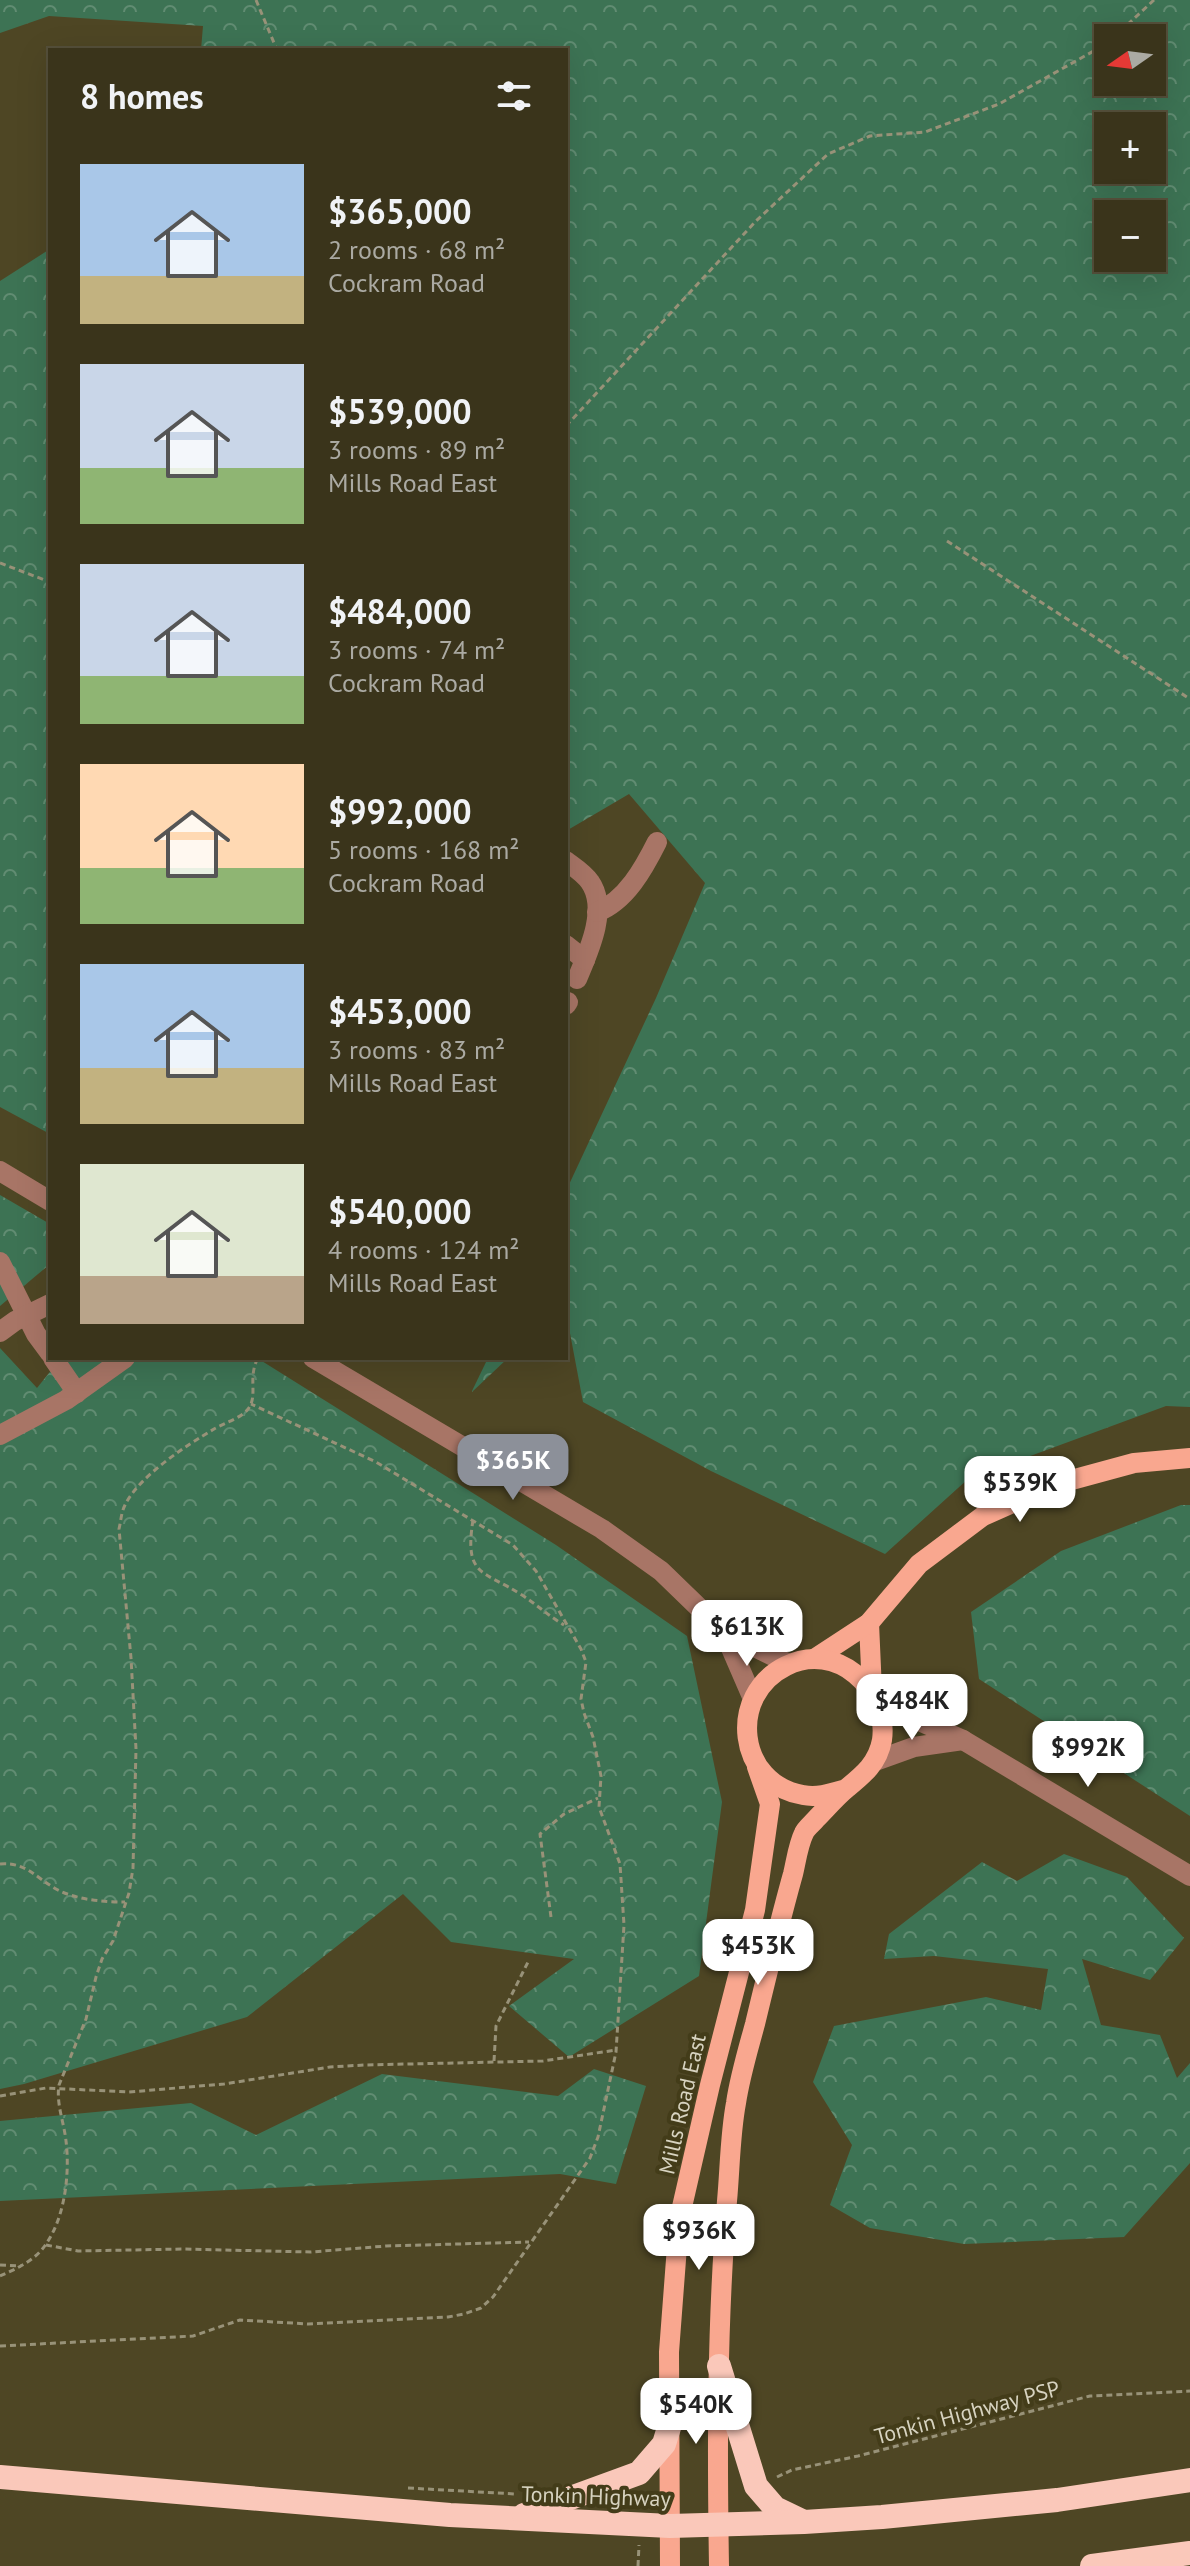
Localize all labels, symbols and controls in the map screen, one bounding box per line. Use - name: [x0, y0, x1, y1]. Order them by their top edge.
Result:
- north arrow: [1094, 24, 1166, 96]
- map controls: [1094, 24, 1166, 272]
- text: 8 homes: [80, 74, 204, 118]
- icon: filters: [492, 74, 536, 118]
- button: +: [1094, 112, 1166, 184]
- text: $365,000: [328, 189, 472, 233]
- icon: home: [144, 196, 240, 292]
- button: −: [1094, 200, 1166, 272]
- text: 2 rooms · 68 m²: [328, 233, 505, 266]
- text: Cockram Road: [328, 266, 485, 299]
- text: $539,000: [328, 389, 472, 433]
- icon: home: [144, 396, 240, 492]
- text: 3 rooms · 89 m²: [328, 433, 505, 466]
- text: Mills Road East: [328, 466, 497, 499]
- text: $484,000: [328, 589, 472, 633]
- icon: home: [144, 596, 240, 692]
- text: 3 rooms · 74 m²: [328, 633, 505, 666]
- text: Cockram Road: [328, 666, 485, 699]
- text: $992,000: [328, 789, 472, 833]
- icon: home: [144, 796, 240, 892]
- text: 5 rooms · 168 m²: [328, 833, 520, 866]
- text: Cockram Road: [328, 866, 485, 899]
- text: $453,000: [328, 989, 472, 1033]
- icon: home: [144, 996, 240, 1092]
- text: 3 rooms · 83 m²: [328, 1033, 505, 1066]
- text: Mills Road East: [328, 1066, 497, 1099]
- text: $540,000: [328, 1189, 472, 1233]
- icon: home: [144, 1196, 240, 1292]
- text: 4 rooms · 124 m²: [328, 1233, 520, 1266]
- text: Mills Road East: [328, 1266, 497, 1299]
- pin: $365K: [457, 1434, 569, 1502]
- text: $365K: [475, 1443, 551, 1476]
- pin: $539K: [964, 1456, 1076, 1524]
- text: $539K: [982, 1465, 1058, 1498]
- pin: $613K: [691, 1600, 803, 1668]
- text: $613K: [709, 1609, 785, 1642]
- pin: $484K: [856, 1674, 968, 1742]
- text: $484K: [874, 1683, 950, 1716]
- pin: $992K: [1032, 1721, 1144, 1789]
- text: $992K: [1050, 1730, 1126, 1763]
- pin: $453K: [702, 1919, 814, 1987]
- text: $453K: [720, 1928, 796, 1961]
- street label: Mills Road East: [652, 2031, 712, 2177]
- pin: $936K: [643, 2204, 755, 2272]
- text: $936K: [661, 2213, 737, 2246]
- street label: Tonkin Highway PSP: [871, 2374, 1063, 2450]
- pin: $540K: [640, 2378, 752, 2446]
- text: $540K: [658, 2387, 734, 2420]
- street label: Tonkin Highway: [521, 2479, 672, 2513]

